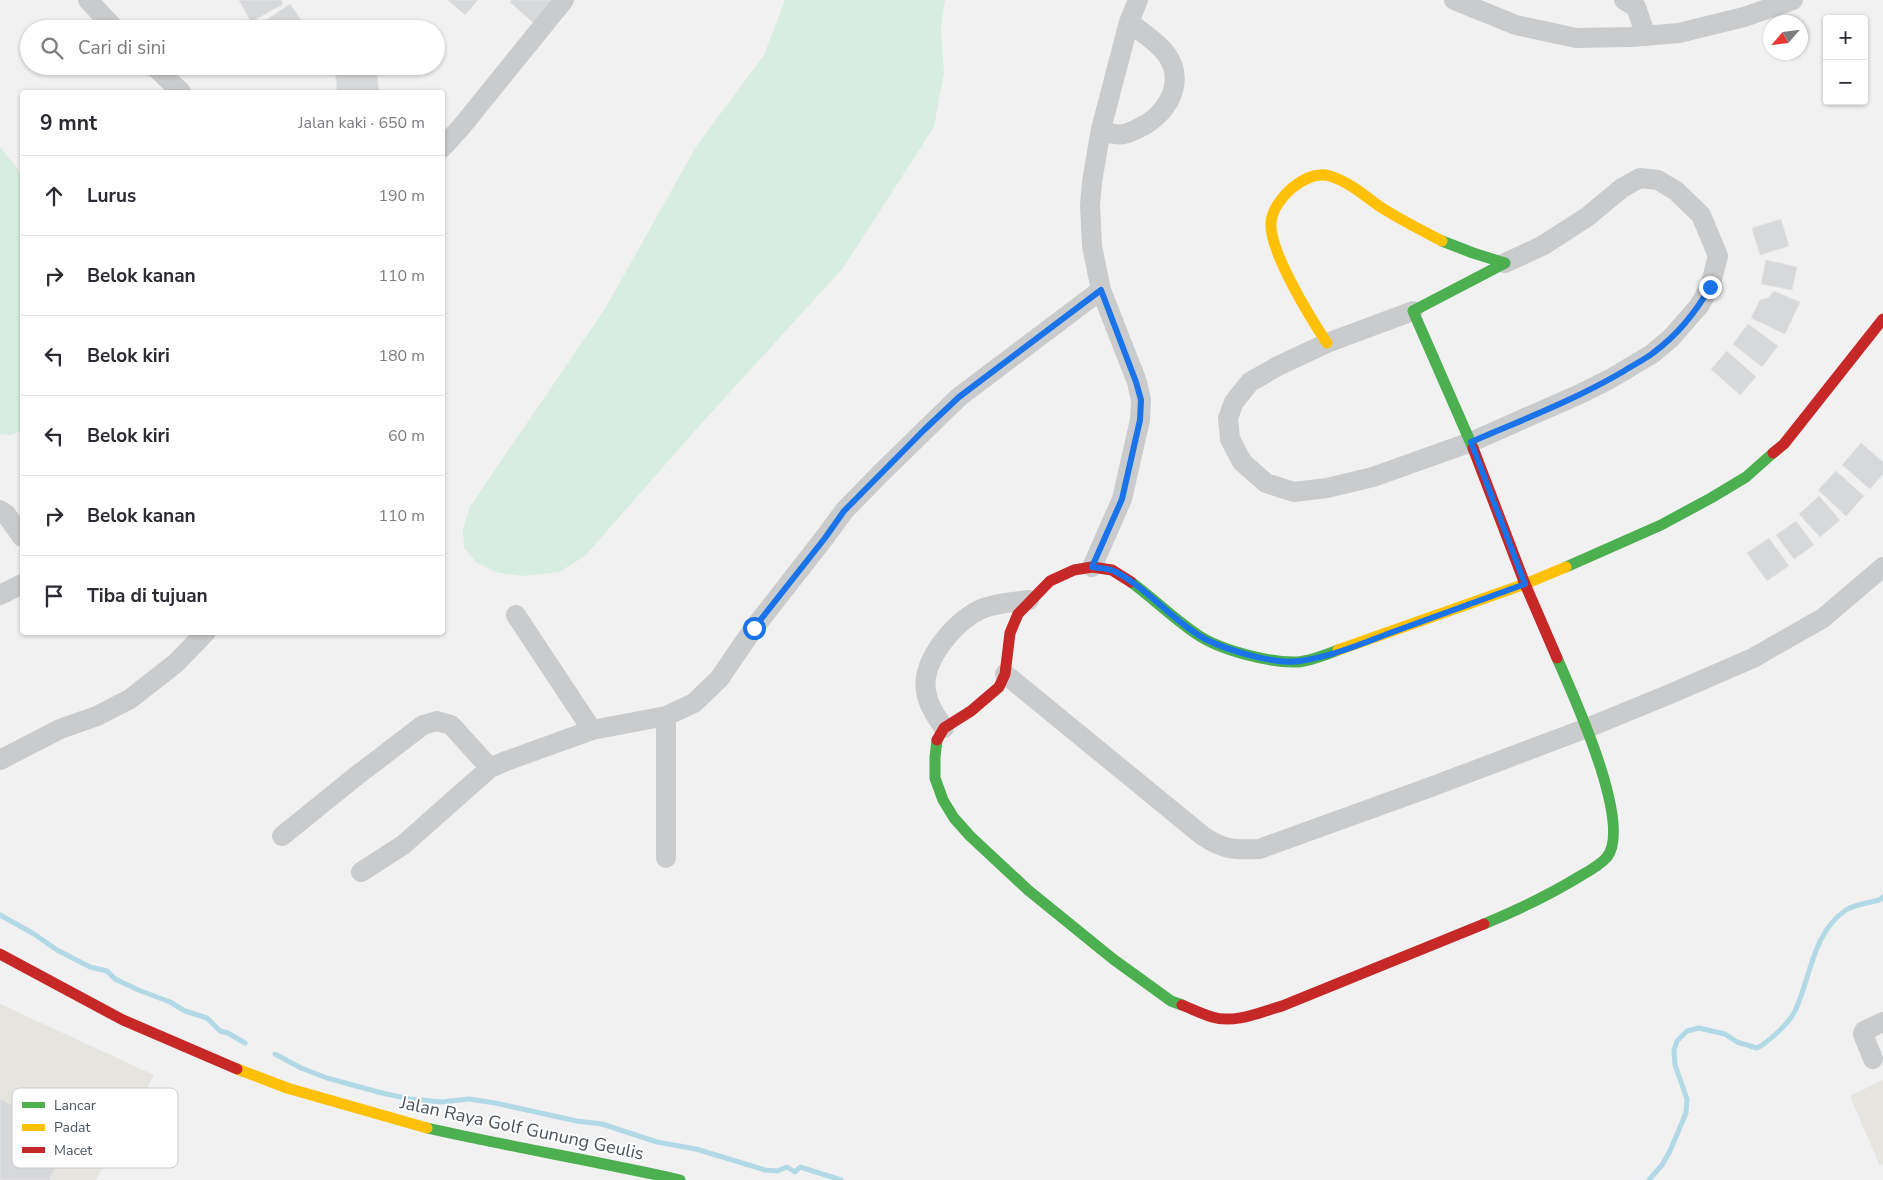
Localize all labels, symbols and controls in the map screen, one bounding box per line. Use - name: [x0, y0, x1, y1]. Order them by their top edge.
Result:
- north arrow: [1763, 15, 1808, 60]
- map controls: [1823, 15, 1868, 105]
- button: +: [1823, 15, 1868, 60]
- search box: [20, 20, 445, 75]
- icon: search: [38, 34, 66, 62]
- text: Cari di sini: [78, 35, 166, 61]
- button: −: [1823, 60, 1868, 105]
- text: 9 mnt: [40, 109, 97, 137]
- text: Jalan kaki · 650 m: [298, 112, 425, 134]
- icon: ahead: [40, 182, 68, 210]
- text: Lurus: [87, 183, 136, 209]
- text: 190 m: [378, 185, 425, 207]
- icon: right: [40, 262, 68, 290]
- text: Belok kanan: [87, 263, 196, 289]
- text: 110 m: [378, 265, 425, 287]
- route end: [1699, 276, 1722, 299]
- icon: left: [40, 342, 68, 370]
- text: Belok kiri: [87, 343, 170, 369]
- text: 180 m: [378, 345, 425, 367]
- icon: left: [40, 422, 68, 450]
- text: Belok kiri: [87, 423, 170, 449]
- text: 60 m: [388, 425, 425, 447]
- icon: right: [40, 502, 68, 530]
- text: Belok kanan: [87, 503, 196, 529]
- text: 110 m: [378, 505, 425, 527]
- icon: arrive: [40, 582, 68, 610]
- text: Tiba di tujuan: [87, 583, 208, 609]
- route start: [743, 617, 766, 640]
- legend: [12, 1088, 178, 1168]
- street label: Jalan Raya Golf Gunung Geulis: [397, 1090, 646, 1166]
- text: Lancar: [54, 1096, 96, 1115]
- text: Padat: [54, 1118, 91, 1137]
- text: Macet: [54, 1141, 92, 1160]

